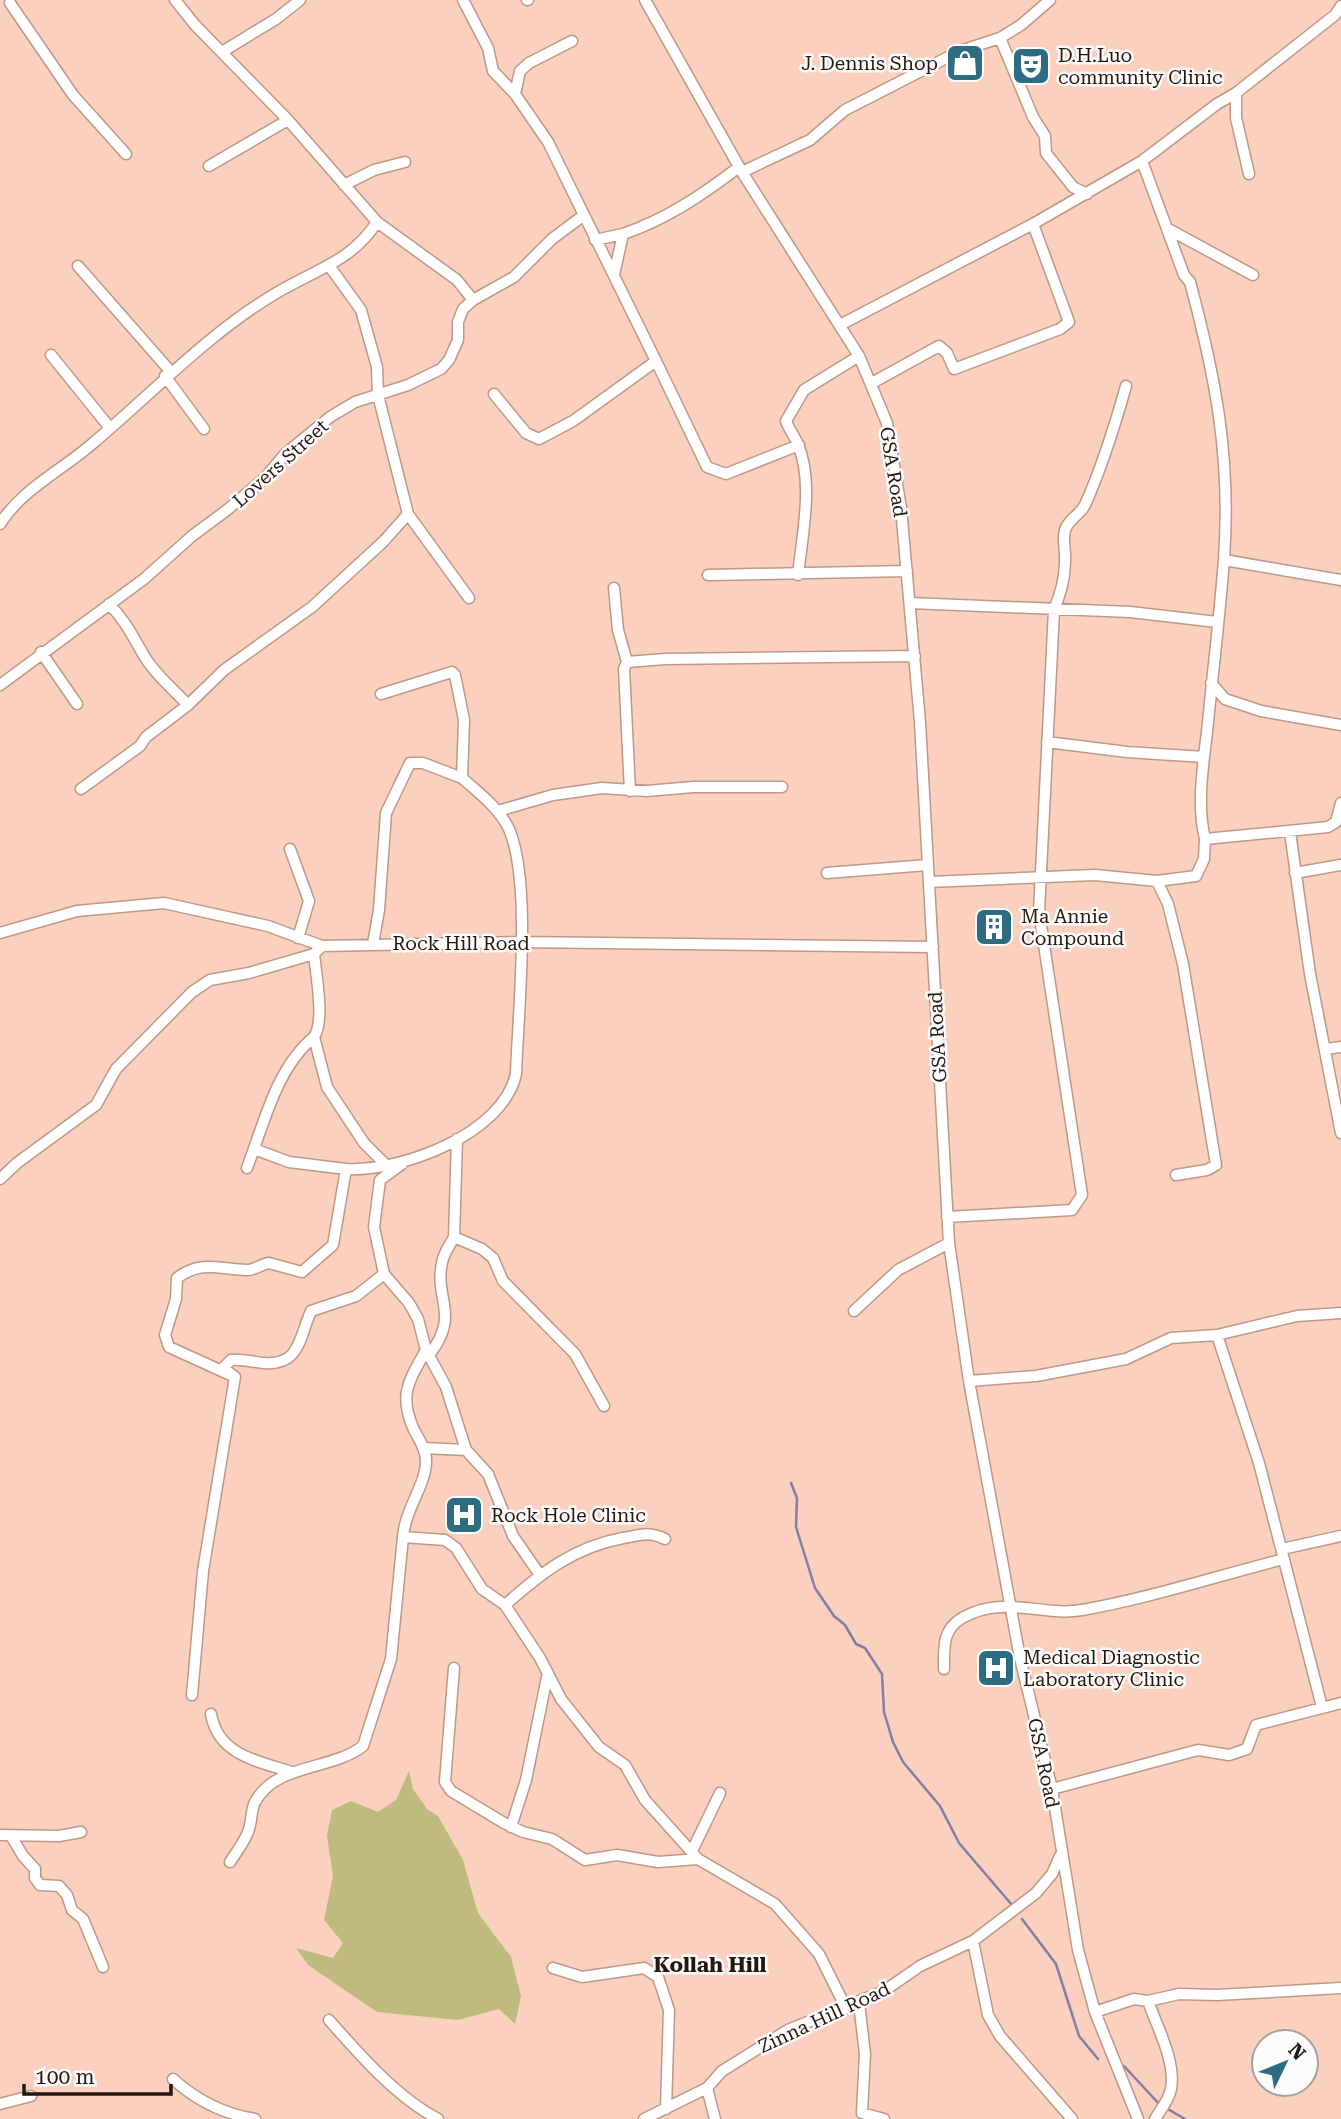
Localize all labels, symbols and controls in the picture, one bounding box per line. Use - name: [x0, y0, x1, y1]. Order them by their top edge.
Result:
- shop icon: J. Dennis Shop: [944, 42, 986, 84]
- place label: D.H.Luo community Clinic: [1058, 44, 1223, 89]
- theatre icon: D.H.Luo community Clinic: [1010, 45, 1052, 87]
- place label: J. Dennis Shop: [801, 52, 938, 75]
- street label: Lovers Street: [228, 415, 333, 512]
- street label: GSA Road: [875, 425, 912, 519]
- place label: Ma Annie Compound: [1021, 905, 1124, 950]
- building icon: Ma Annie Compound: [973, 906, 1015, 948]
- street label: Rock Hill Road: [392, 932, 530, 955]
- street label: GSA Road: [924, 991, 951, 1083]
- hospital icon: Rock Hole Clinic: [443, 1494, 485, 1536]
- place label: Rock Hole Clinic: [491, 1504, 646, 1527]
- place label: Medical Diagnostic Laboratory Clinic: [1023, 1646, 1200, 1691]
- hospital icon: Medical Diagnostic Laboratory Clinic: [975, 1647, 1017, 1689]
- street label: GSA Road: [1023, 1716, 1064, 1810]
- district label: Kollah Hill: [653, 1953, 767, 1977]
- street label: Zinna Hill Road: [755, 1977, 894, 2058]
- north arrow: [1250, 2028, 1320, 2098]
- text: N: [1284, 2039, 1311, 2065]
- scale bar: [24, 2052, 172, 2096]
- text: 100 m: [35, 2065, 95, 2089]

